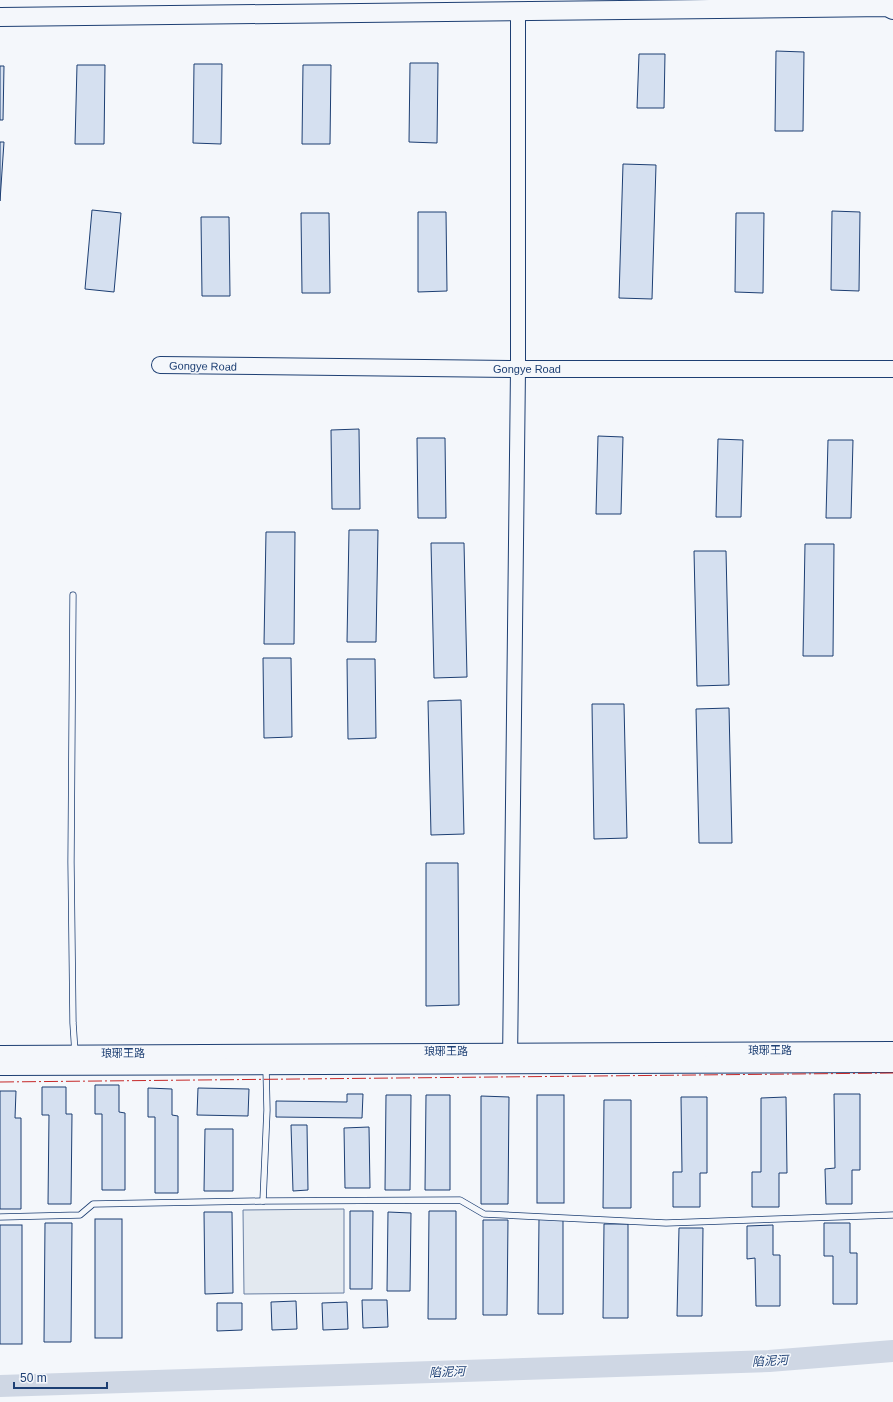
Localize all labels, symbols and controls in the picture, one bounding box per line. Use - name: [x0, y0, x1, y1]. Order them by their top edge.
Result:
- street label: Gongye Road: [169, 359, 237, 373]
- street label: Gongye Road: [493, 363, 561, 375]
- street label: 琅琊王路: [748, 1044, 792, 1056]
- street label: 琅琊王路: [424, 1045, 468, 1057]
- street label: 琅琊王路: [101, 1047, 145, 1059]
- water label: 陷泥河: [752, 1353, 790, 1369]
- scale bar: [14, 1364, 107, 1390]
- water label: 陷泥河: [429, 1364, 467, 1380]
- text: 50 m: [20, 1371, 47, 1385]

